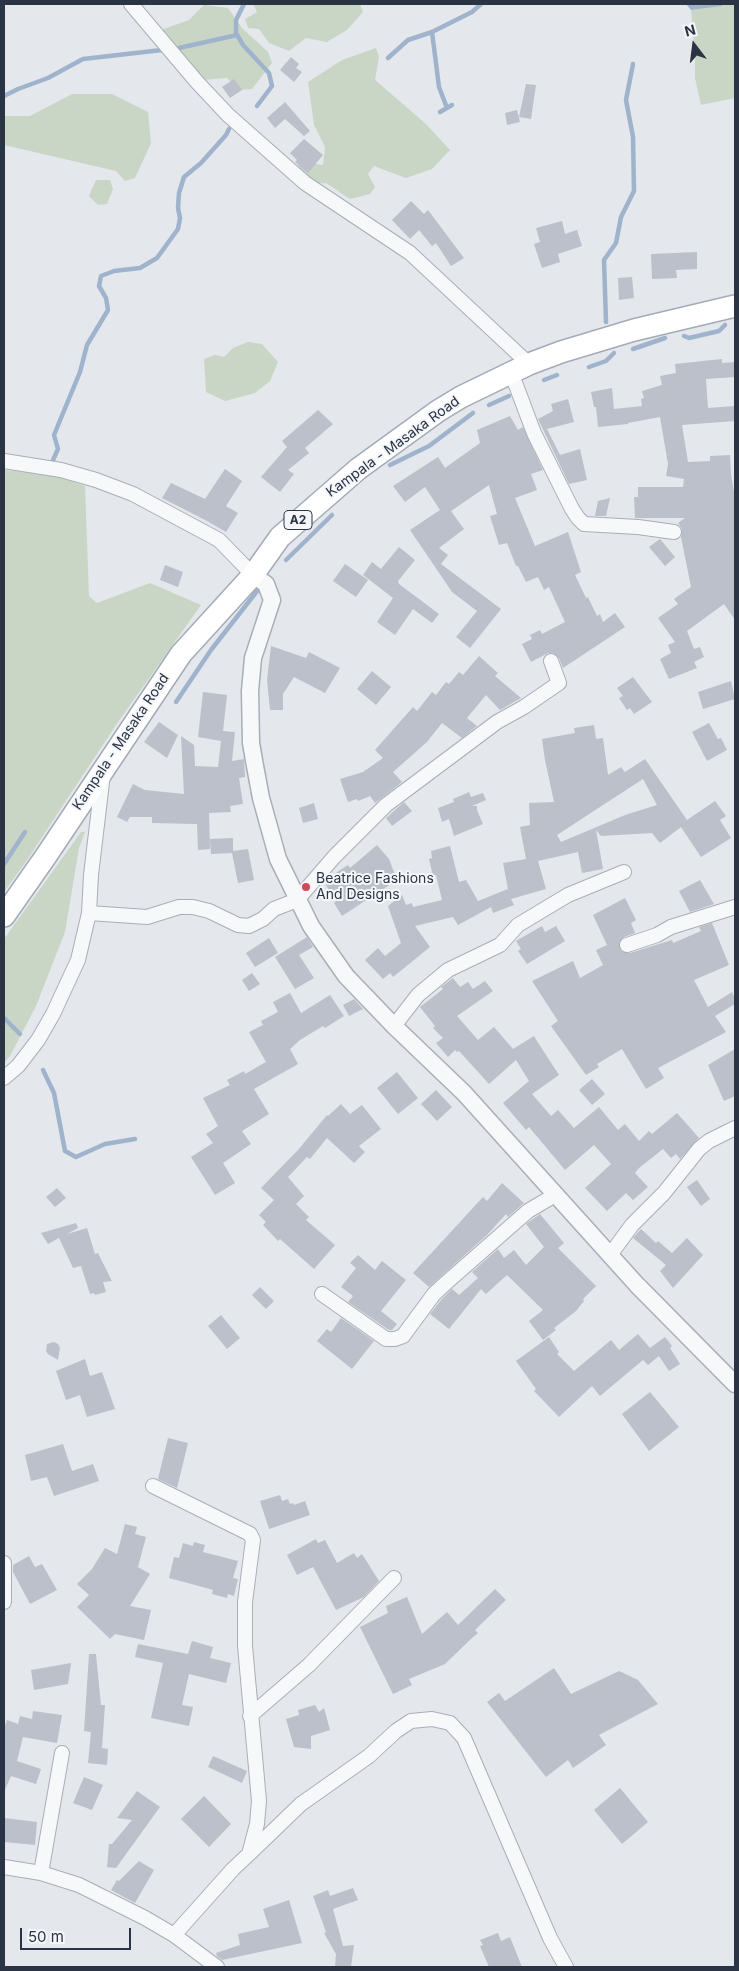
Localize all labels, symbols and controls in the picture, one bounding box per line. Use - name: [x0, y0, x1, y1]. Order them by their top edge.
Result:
- north arrow: [669, 20, 719, 70]
- text: N: [683, 20, 697, 40]
- street label: Kampala - Masaka Road: [323, 393, 463, 501]
- road number: A2: [284, 510, 312, 530]
- street label: Kampala - Masaka Road: [69, 671, 173, 813]
- place label: Beatrice Fashions And Designs: [316, 871, 434, 904]
- marker: Beatrice Fashions And Designs: [300, 881, 312, 893]
- scale bar: [22, 1918, 134, 1950]
- text: 50 m: [28, 1927, 64, 1946]

